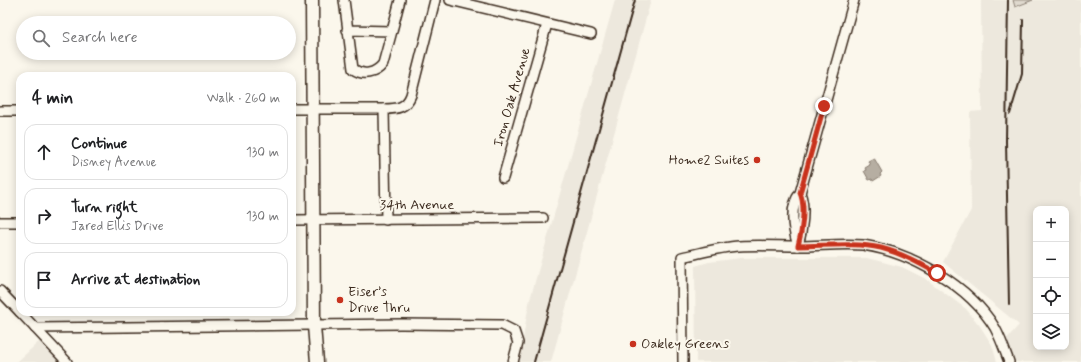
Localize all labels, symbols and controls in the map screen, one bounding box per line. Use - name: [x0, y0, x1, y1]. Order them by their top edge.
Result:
- search box: [16, 16, 296, 60]
- icon: search: [30, 27, 52, 49]
- text: Search here: [62, 28, 138, 48]
- street label: Iron Oak Avenue: [489, 45, 535, 149]
- text: 4 min: [32, 87, 73, 109]
- text: Walk · 260 m: [207, 90, 280, 107]
- route end: [815, 97, 833, 115]
- text: Continue: [71, 134, 127, 154]
- icon: ahead: [33, 141, 55, 163]
- text: 130 m: [246, 144, 279, 161]
- place label: Home2 Suites: [669, 151, 749, 169]
- text: Disney Avenue: [71, 154, 157, 171]
- marker: Home2 Suites: [752, 155, 762, 165]
- street label: 34th Avenue: [380, 196, 454, 214]
- text: Turn right: [71, 198, 138, 218]
- icon: right: [33, 205, 55, 227]
- map controls: [1033, 206, 1069, 350]
- button: +: [1033, 206, 1069, 242]
- text: 130 m: [246, 208, 279, 225]
- text: Jared Ellis Drive: [71, 218, 164, 235]
- button: −: [1033, 242, 1069, 278]
- route start: [928, 264, 946, 282]
- icon: arrive: [33, 269, 55, 291]
- text: Arrive at destination: [71, 270, 200, 290]
- button: locate: [1033, 278, 1069, 314]
- place label: Eiser’s Drive Thru: [348, 283, 410, 317]
- marker: Eiser’s Drive Thru: [335, 295, 345, 305]
- button: layers: [1033, 314, 1069, 350]
- place label: Oakley Greens: [641, 335, 729, 353]
- marker: Oakley Greens: [628, 339, 638, 349]

